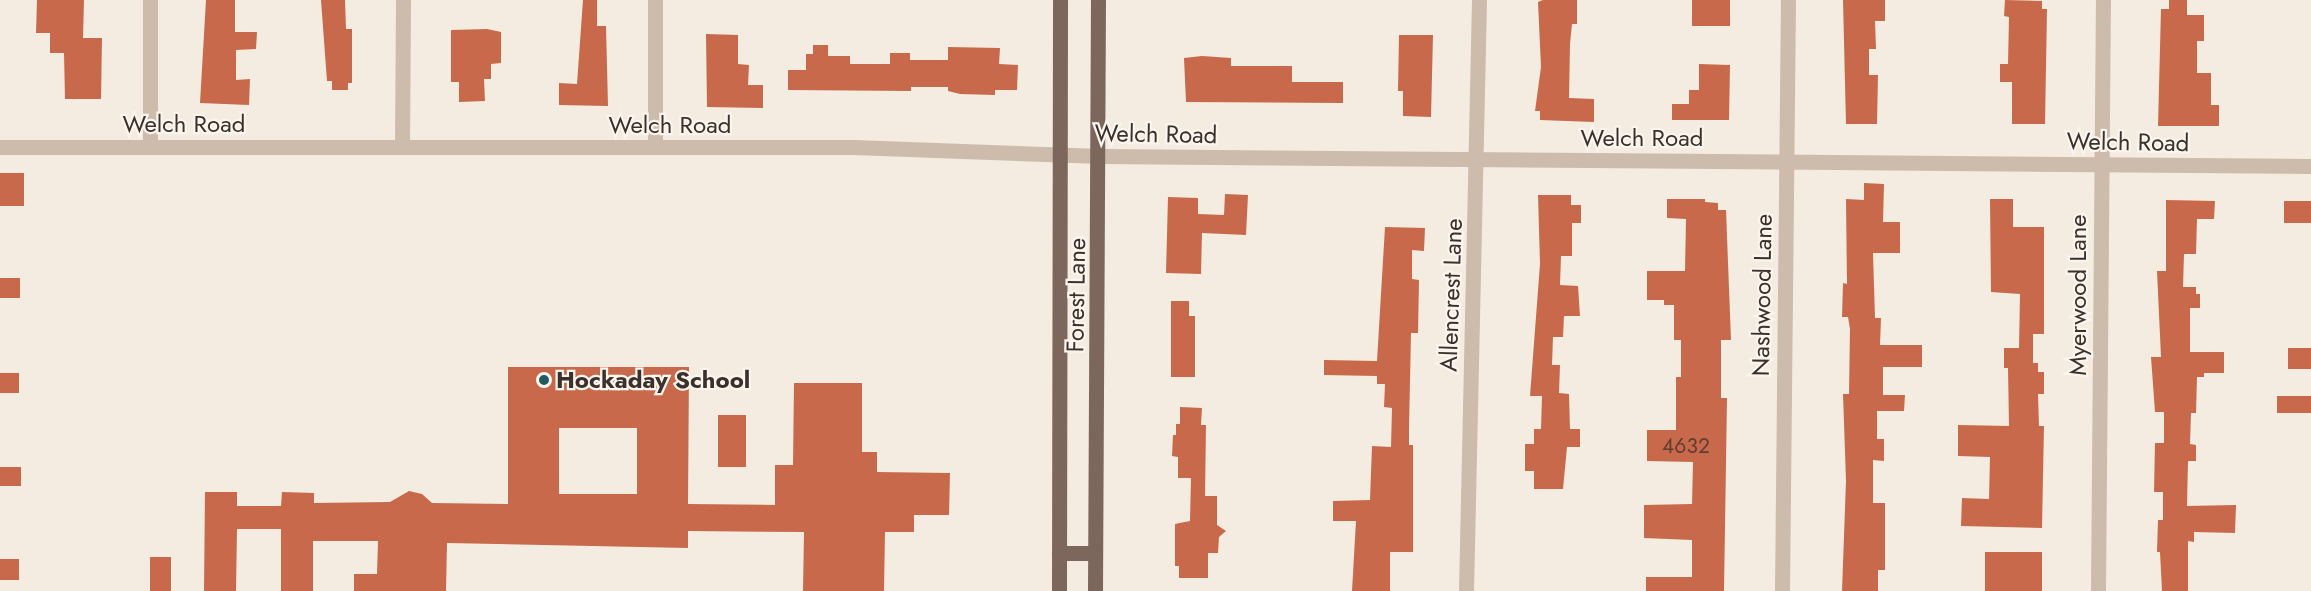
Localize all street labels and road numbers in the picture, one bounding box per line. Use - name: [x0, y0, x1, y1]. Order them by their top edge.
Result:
- street label: Welch Road: [123, 110, 245, 138]
- street label: Welch Road: [609, 111, 731, 139]
- street label: Welch Road: [1094, 119, 1218, 149]
- street label: Welch Road: [1581, 124, 1703, 152]
- street label: Welch Road: [2066, 127, 2190, 157]
- street label: Nashwood Lane: [1746, 213, 1778, 377]
- street label: Myerwood Lane: [2064, 214, 2092, 376]
- street label: Allencrest Lane: [1434, 218, 1468, 372]
- street label: Forest Lane: [1061, 237, 1091, 353]

